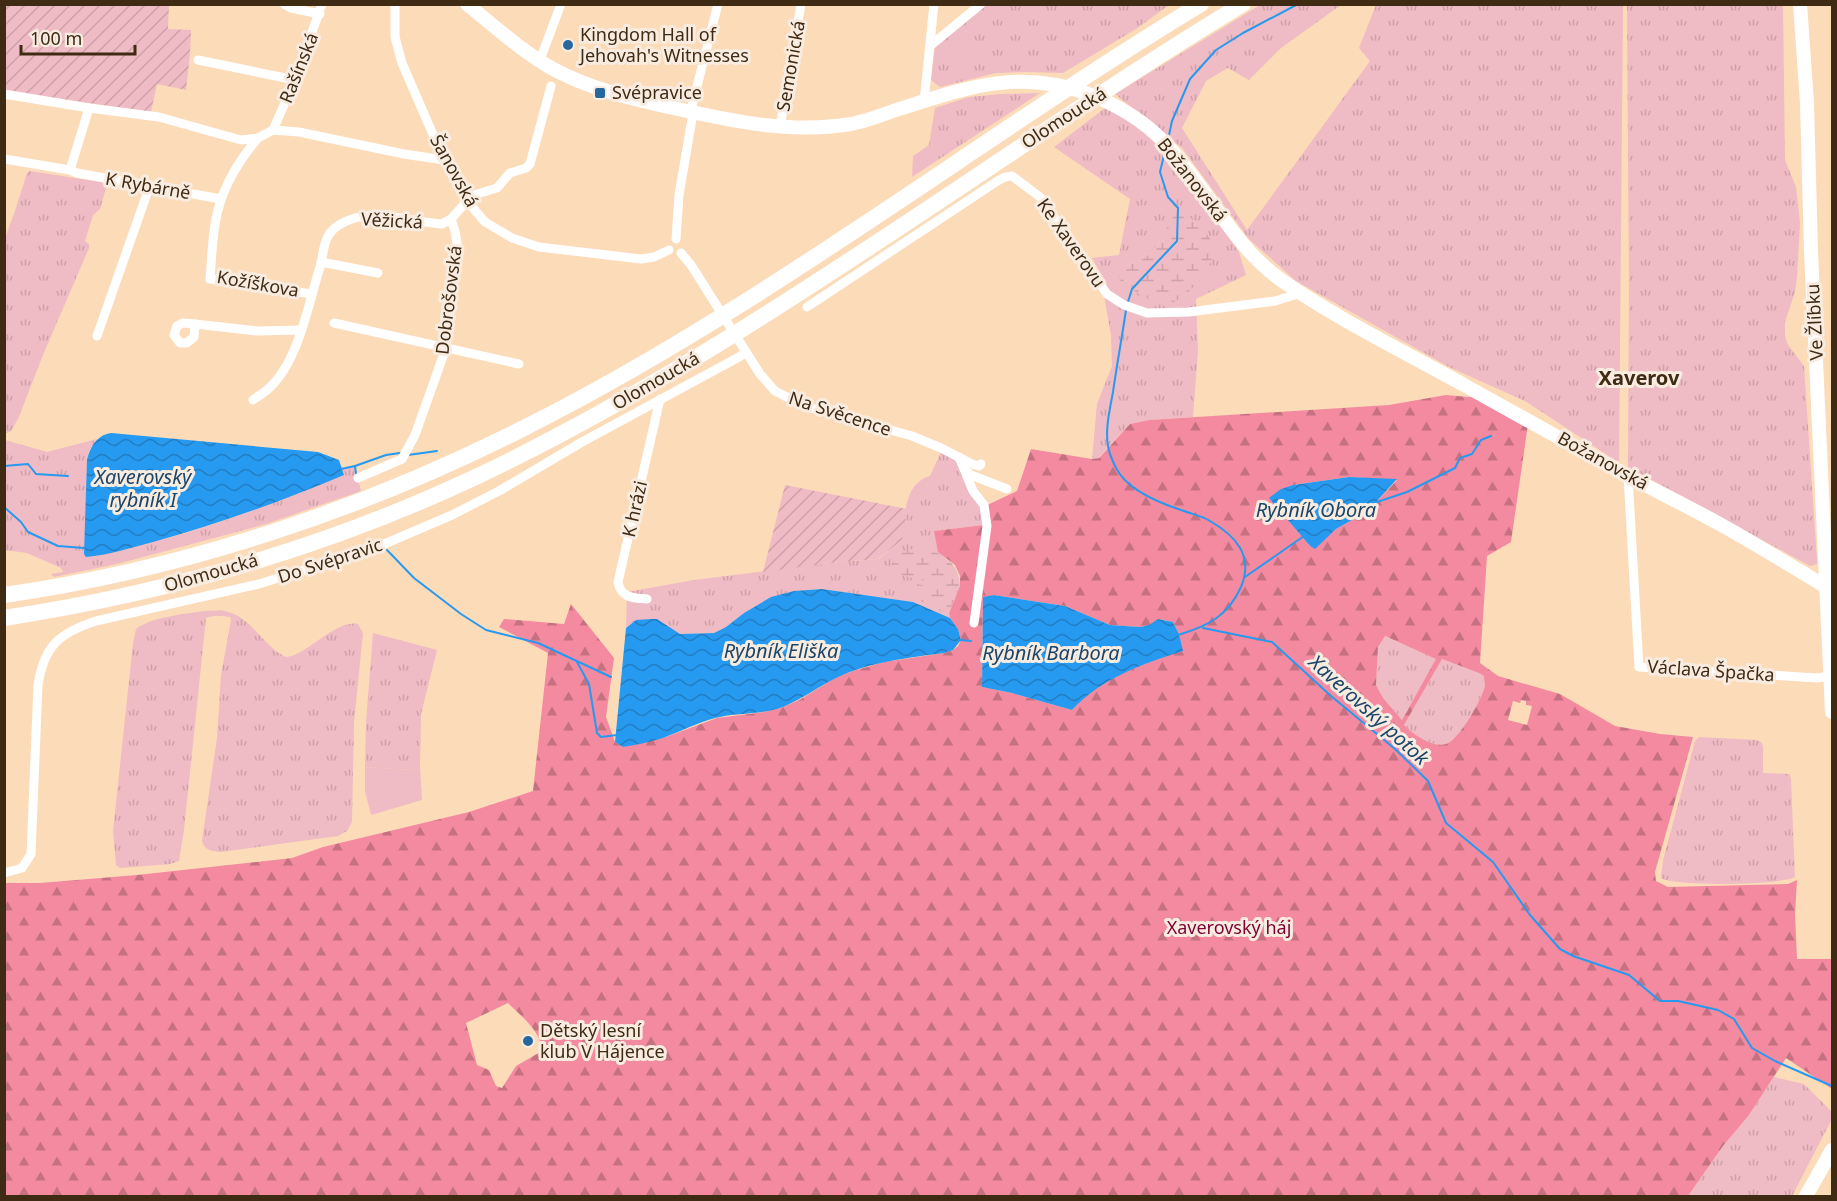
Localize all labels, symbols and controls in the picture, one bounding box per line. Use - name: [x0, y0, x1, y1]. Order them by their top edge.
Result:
- scale bar: [21, 18, 135, 56]
- street label: Semonická: [770, 19, 810, 113]
- place label: Kingdom Hall of Jehovah's Witnesses: [578, 22, 749, 67]
- text: 100 m: [30, 26, 82, 50]
- street label: Rašínská: [273, 29, 323, 106]
- marker: Kingdom Hall of Jehovah's Witnesses: [561, 38, 575, 52]
- place label: Svépravice: [612, 80, 702, 104]
- street label: Olomoucká: [1016, 81, 1111, 154]
- marker: Svépravice: [593, 86, 607, 100]
- street label: Šanovská: [425, 130, 485, 211]
- street label: Božanovská: [1153, 133, 1233, 226]
- street label: K Rybárně: [104, 166, 193, 204]
- street label: Ke Xaverovu: [1032, 193, 1111, 292]
- street label: Věžická: [361, 206, 424, 234]
- street label: Dobrošovská: [429, 244, 467, 356]
- street label: Kožíškova: [215, 264, 301, 302]
- street label: Ve Žlíbku: [1800, 283, 1828, 361]
- street label: Olomoucká: [608, 346, 703, 415]
- district label: Xaverov: [1599, 364, 1680, 391]
- street label: Na Svěcence: [786, 385, 895, 441]
- street label: Božanovská: [1554, 425, 1653, 495]
- water label: Xaverovský rybník I: [93, 463, 193, 513]
- street label: K hrázi: [616, 478, 652, 539]
- water label: Rybník Obora: [1256, 496, 1376, 523]
- street label: Do Svépravic: [274, 532, 385, 588]
- street label: Olomoucká: [161, 547, 261, 597]
- water label: Rybník Eliška: [724, 637, 838, 664]
- water label: Rybník Barbora: [982, 639, 1120, 666]
- water label: Xaverovský potok: [1302, 647, 1436, 771]
- street label: Václava Špačka: [1647, 654, 1775, 686]
- park label: Xaverovský háj: [1167, 915, 1291, 939]
- place label: Dětský lesní klub V Hájence: [540, 1018, 665, 1063]
- marker: Dětský lesní klub V Hájence: [521, 1034, 535, 1048]

